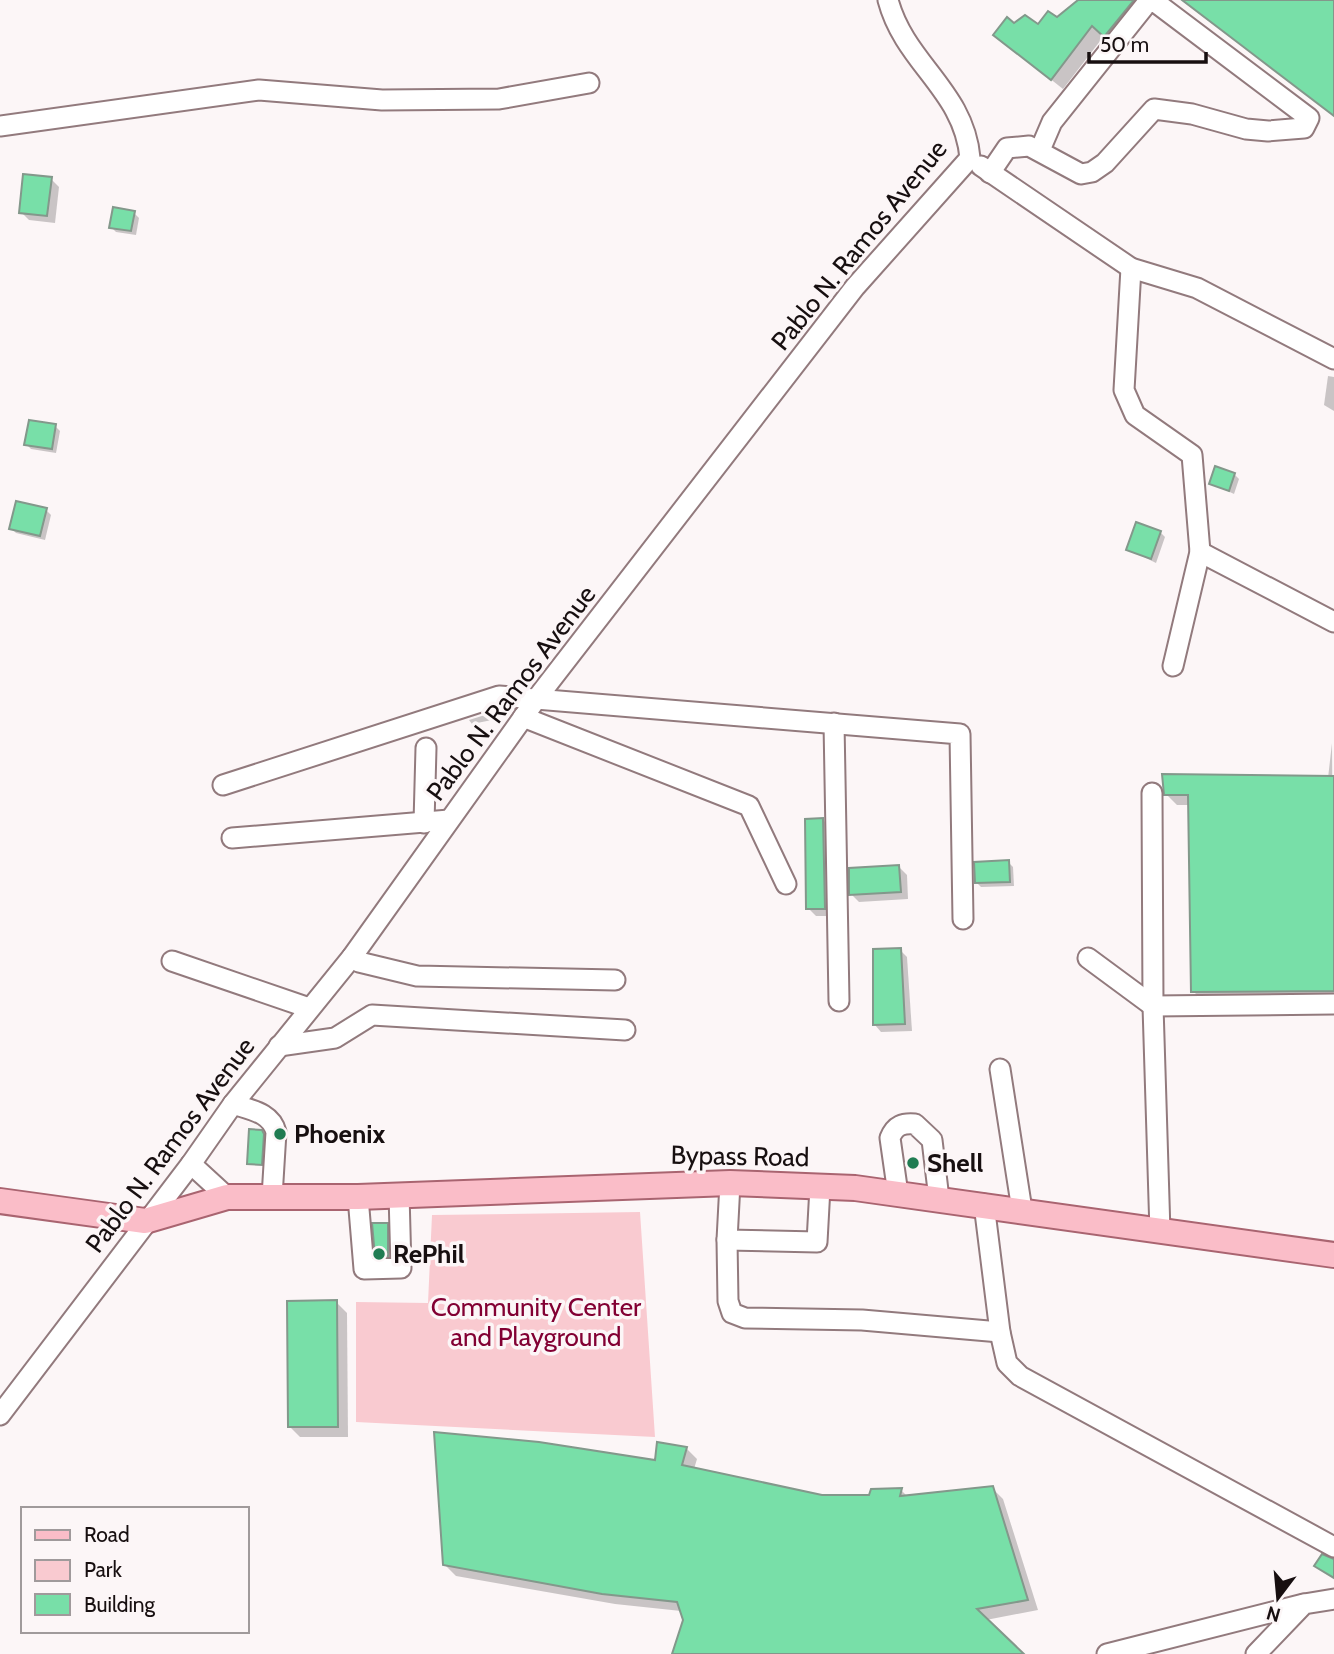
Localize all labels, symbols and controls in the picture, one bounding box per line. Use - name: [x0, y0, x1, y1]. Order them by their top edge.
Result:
- scale bar: [1089, 21, 1206, 65]
- text: 50 m: [1100, 32, 1149, 57]
- street label: Pablo N. Ramos Avenue: [764, 133, 954, 357]
- street label: Pablo N. Ramos Avenue: [420, 579, 602, 807]
- street label: Pablo N. Ramos Avenue: [79, 1031, 261, 1259]
- place label: Phoenix: [294, 1118, 385, 1150]
- marker: Phoenix: [272, 1126, 288, 1142]
- street label: Bypass Road: [670, 1139, 810, 1173]
- place label: Shell: [927, 1147, 983, 1179]
- marker: Shell: [905, 1155, 921, 1171]
- place label: RePhil: [393, 1238, 465, 1270]
- marker: RePhil: [371, 1246, 387, 1262]
- park label: Community Center and Playground: [431, 1291, 642, 1353]
- legend: [21, 1507, 248, 1633]
- text: Road: [84, 1522, 130, 1547]
- text: Park: [84, 1557, 122, 1582]
- north arrow: [1243, 1563, 1313, 1633]
- text: Building: [84, 1592, 156, 1617]
- text: N: [1264, 1601, 1283, 1627]

